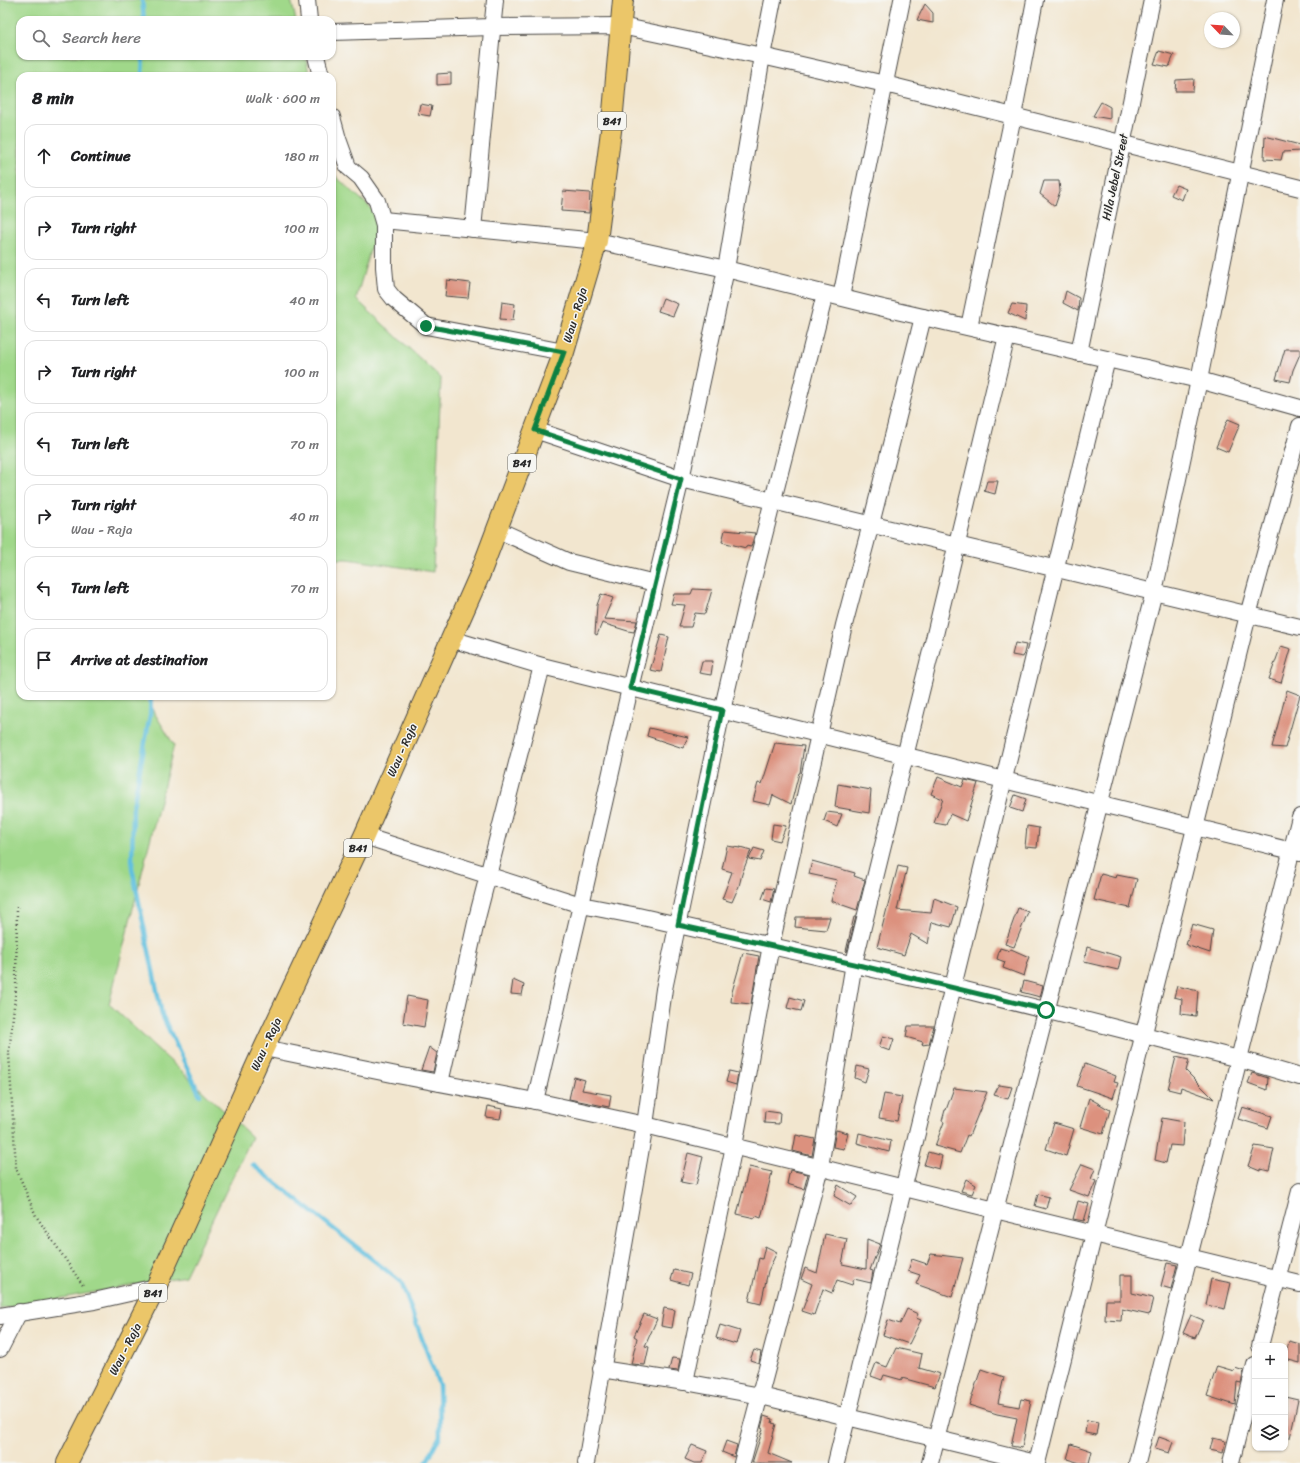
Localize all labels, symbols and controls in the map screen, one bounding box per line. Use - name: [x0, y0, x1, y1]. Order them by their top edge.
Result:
- north arrow: [1204, 12, 1240, 48]
- search box: [16, 16, 336, 60]
- text: Search here: [62, 25, 141, 51]
- icon: search: [30, 27, 52, 49]
- text: 8 min: [32, 83, 74, 113]
- text: Walk · 600 m: [245, 87, 320, 110]
- road number: B41: [598, 112, 626, 130]
- street label: Hila Jebel Street: [1095, 130, 1135, 222]
- text: Continue: [71, 143, 131, 169]
- icon: ahead: [33, 145, 55, 167]
- text: 180 m: [284, 145, 319, 168]
- text: Turn right: [71, 215, 136, 241]
- icon: right: [33, 217, 55, 239]
- text: 100 m: [284, 217, 319, 240]
- street label: Wau - Raja: [556, 285, 594, 345]
- text: Turn left: [71, 287, 129, 313]
- icon: left: [33, 289, 55, 311]
- text: 40 m: [289, 289, 319, 312]
- route end: [417, 317, 435, 335]
- text: Turn right: [71, 359, 136, 385]
- icon: right: [33, 361, 55, 383]
- text: 100 m: [284, 361, 319, 384]
- text: Turn left: [71, 431, 129, 457]
- icon: left: [33, 433, 55, 455]
- text: 70 m: [290, 433, 319, 456]
- road number: B41: [508, 454, 536, 472]
- text: Turn right: [71, 492, 136, 518]
- icon: right: [33, 505, 55, 527]
- text: 40 m: [289, 505, 319, 528]
- text: Wau - Raja: [71, 518, 132, 541]
- text: Turn left: [71, 575, 129, 601]
- icon: left: [33, 577, 55, 599]
- text: 70 m: [290, 577, 319, 600]
- text: Arrive at destination: [71, 647, 208, 673]
- icon: arrive: [33, 649, 55, 671]
- street label: Wau - Raja: [380, 720, 424, 780]
- road number: B41: [344, 839, 372, 857]
- route start: [1037, 1001, 1055, 1019]
- street label: Wau - Raja: [244, 1014, 288, 1074]
- road number: B41: [139, 1284, 167, 1302]
- street label: Wau - Raja: [102, 1319, 148, 1379]
- map controls: [1252, 1343, 1288, 1451]
- button: +: [1252, 1343, 1288, 1379]
- button: −: [1252, 1379, 1288, 1415]
- button: layers: [1252, 1415, 1288, 1451]

